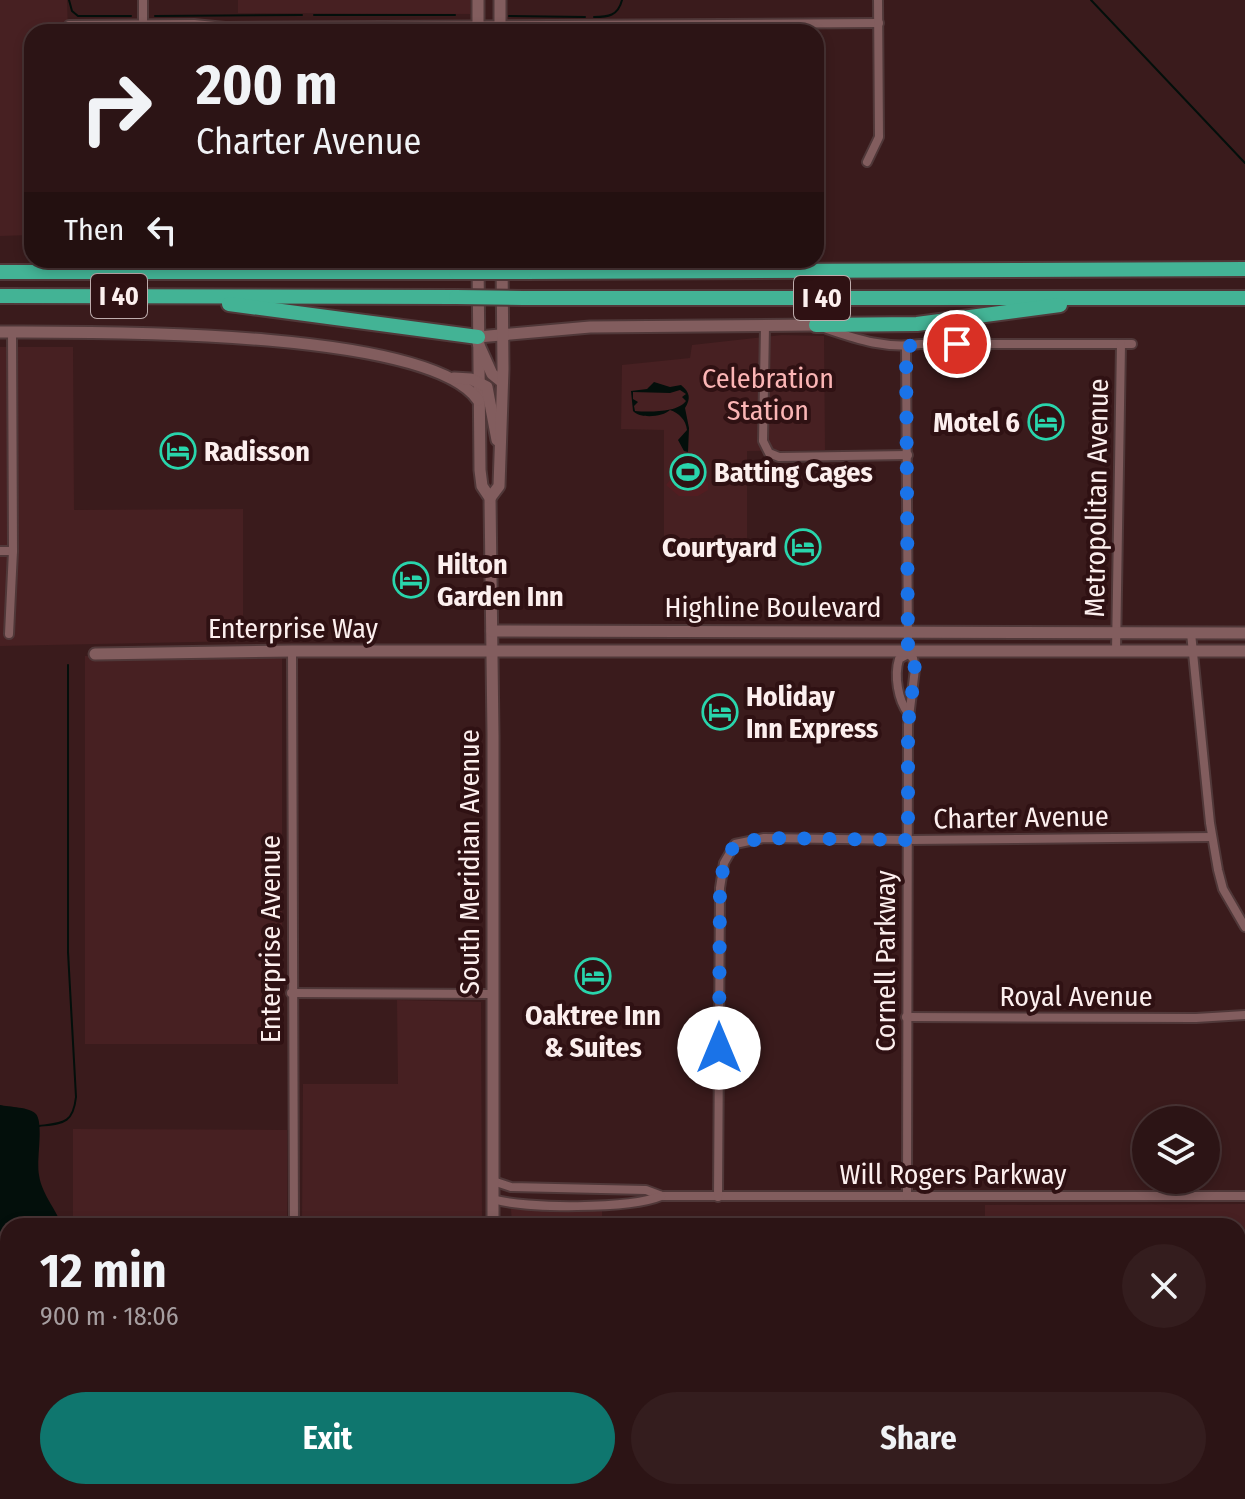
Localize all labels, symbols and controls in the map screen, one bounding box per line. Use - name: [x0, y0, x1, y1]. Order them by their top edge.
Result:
- text: 200 m: [196, 52, 337, 119]
- icon: right: [64, 56, 168, 160]
- text: Charter Avenue: [196, 120, 421, 164]
- icon: left: [140, 208, 184, 252]
- text: Then: [64, 212, 124, 248]
- road number: I 40: [91, 274, 147, 318]
- road number: I 40: [794, 276, 850, 320]
- pin: [923, 310, 991, 378]
- icon: arrive: [935, 322, 979, 366]
- park label: Celebration Station: [702, 362, 834, 427]
- street label: Metropolitan Avenue: [1078, 378, 1115, 618]
- hotel icon: Motel 6: [1027, 403, 1065, 441]
- place label: Motel 6: [933, 406, 1020, 439]
- hotel icon: Radisson: [159, 432, 197, 470]
- place label: Radisson: [204, 435, 310, 468]
- sports icon: Batting Cages: [669, 453, 707, 491]
- place label: Batting Cages: [714, 456, 873, 489]
- hotel icon: Courtyard: [784, 528, 822, 566]
- place label: Courtyard: [662, 531, 777, 564]
- place label: Hilton Garden Inn: [437, 548, 564, 613]
- hotel icon: Hilton Garden Inn: [392, 561, 430, 599]
- street label: Highline Boulevard: [664, 591, 882, 624]
- street label: Enterprise Way: [208, 612, 378, 645]
- place label: Holiday Inn Express: [746, 680, 878, 745]
- hotel icon: Holiday Inn Express: [701, 693, 739, 731]
- street label: South Meridian Avenue: [453, 729, 486, 995]
- street label: Charter Avenue: [933, 799, 1109, 836]
- street label: Enterprise Avenue: [254, 835, 287, 1043]
- street label: Cornell Parkway: [869, 870, 902, 1052]
- hotel icon: Oaktree Inn & Suites: [574, 957, 612, 995]
- street label: Royal Avenue: [999, 980, 1153, 1013]
- place label: Oaktree Inn & Suites: [525, 999, 661, 1064]
- position arrow: [677, 1006, 761, 1090]
- map controls: [1132, 1106, 1220, 1194]
- button: layers: [1132, 1106, 1220, 1194]
- street label: Will Rogers Parkway: [840, 1158, 1067, 1191]
- text: 12 min: [40, 1242, 167, 1300]
- button: close: [1122, 1244, 1206, 1328]
- text: 900 m · 18:06: [40, 1301, 179, 1332]
- button: Exit: [40, 1392, 615, 1484]
- button: Share: [631, 1392, 1206, 1484]

